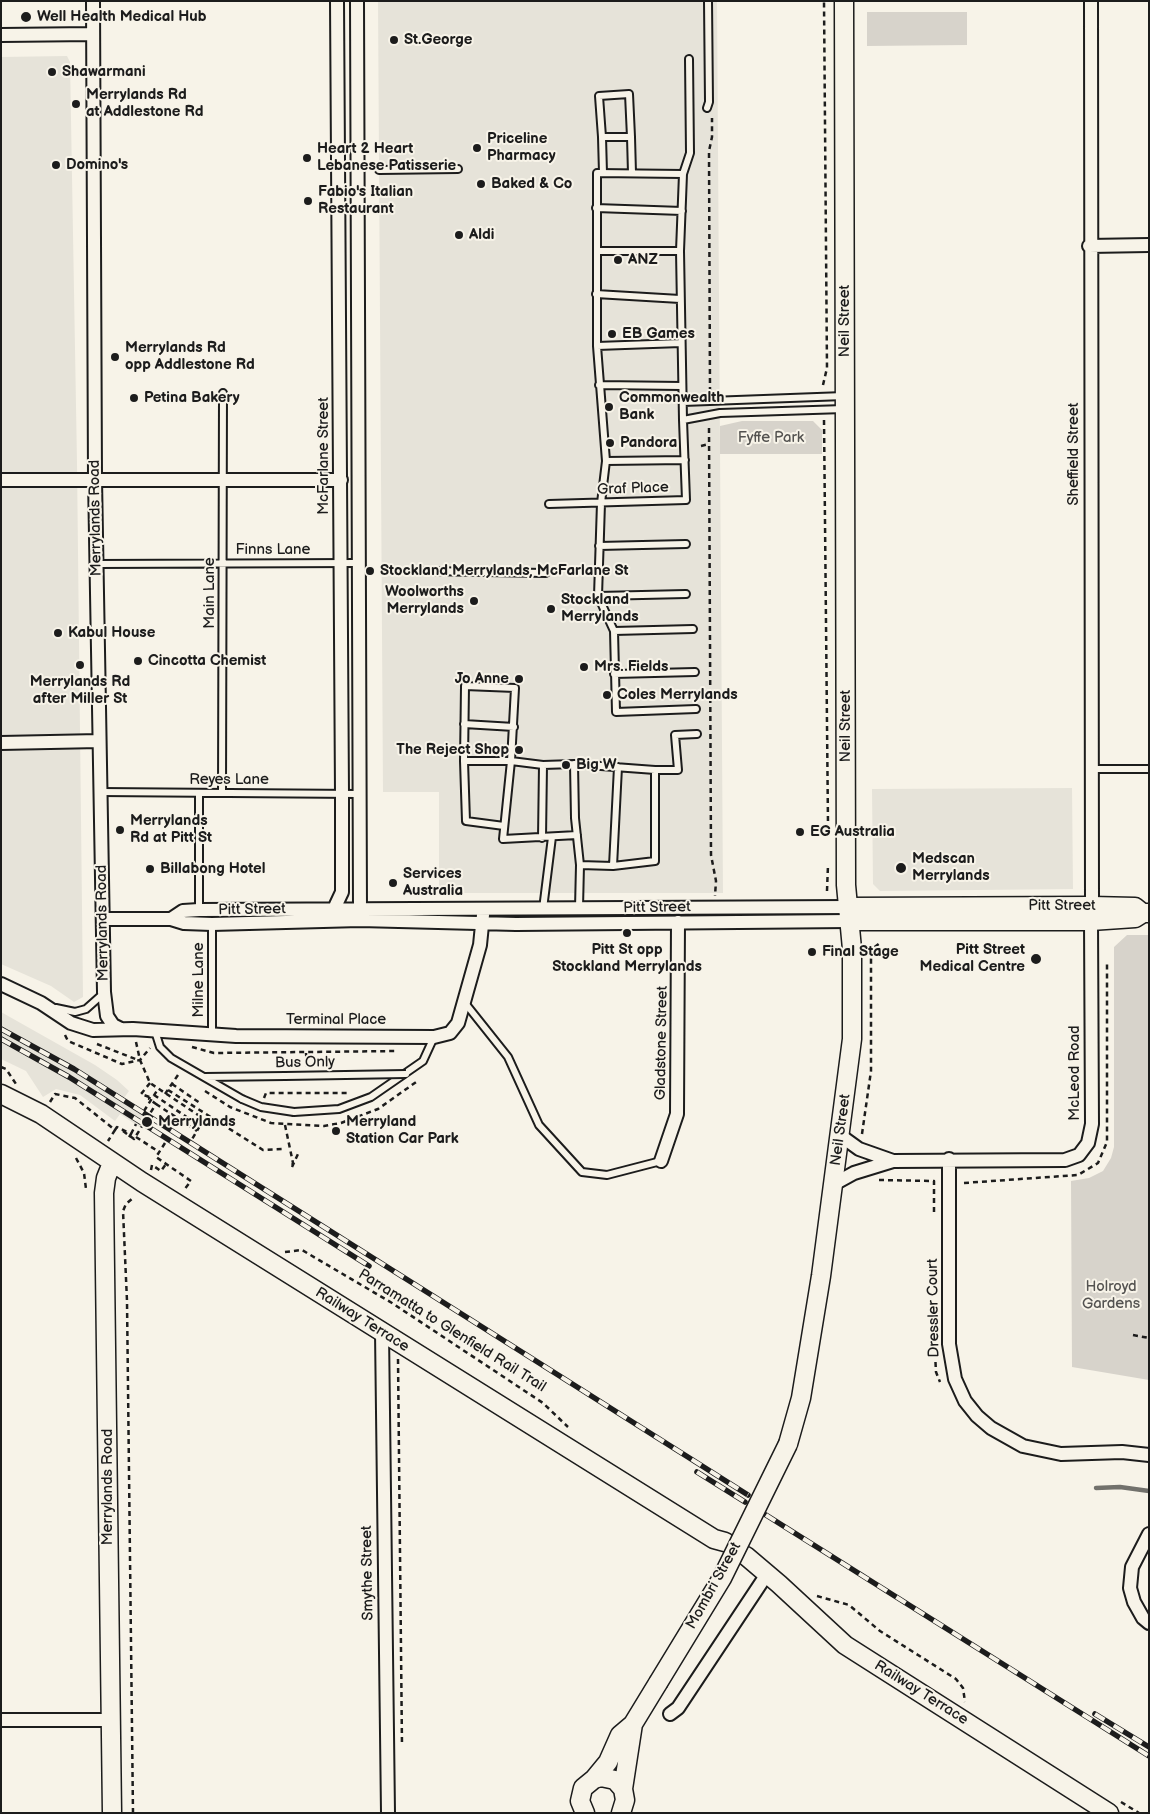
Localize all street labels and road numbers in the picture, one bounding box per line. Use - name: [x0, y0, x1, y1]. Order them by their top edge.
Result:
- street label: Neil Street: [836, 285, 854, 357]
- street label: McFarlane Street: [315, 397, 333, 515]
- street label: Sheffield Street: [1065, 403, 1083, 505]
- street label: Merrylands Road: [86, 459, 106, 577]
- street label: Graf Place: [597, 479, 669, 499]
- street label: Finns Lane: [236, 541, 310, 559]
- street label: Main Lane: [201, 557, 219, 629]
- street label: Neil Street: [837, 690, 855, 762]
- street label: Reyes Lane: [189, 771, 269, 789]
- street label: Merrylands Road: [93, 864, 113, 982]
- street label: Pitt Street: [1028, 897, 1096, 915]
- street label: Pitt Street: [623, 898, 691, 918]
- street label: Pitt Street: [218, 900, 286, 920]
- street label: Milne Lane: [190, 942, 208, 1018]
- street label: Gladstone Street: [652, 986, 672, 1100]
- street label: Terminal Place: [286, 1011, 386, 1029]
- street label: McLeod Road: [1066, 1025, 1084, 1121]
- street label: Bus Only: [275, 1053, 335, 1073]
- street label: Neil Street: [827, 1093, 855, 1167]
- street label: Dressler Court: [924, 1258, 944, 1358]
- street label: Parramatta to Glenfield Rail Trail: [355, 1266, 549, 1396]
- street label: Railway Terrace: [312, 1284, 412, 1356]
- street label: Merrylands Road: [99, 1429, 117, 1545]
- street label: Smythe Street: [358, 1525, 378, 1621]
- street label: Mombri Street: [683, 1539, 745, 1633]
- street label: Railway Terrace: [871, 1657, 971, 1729]

